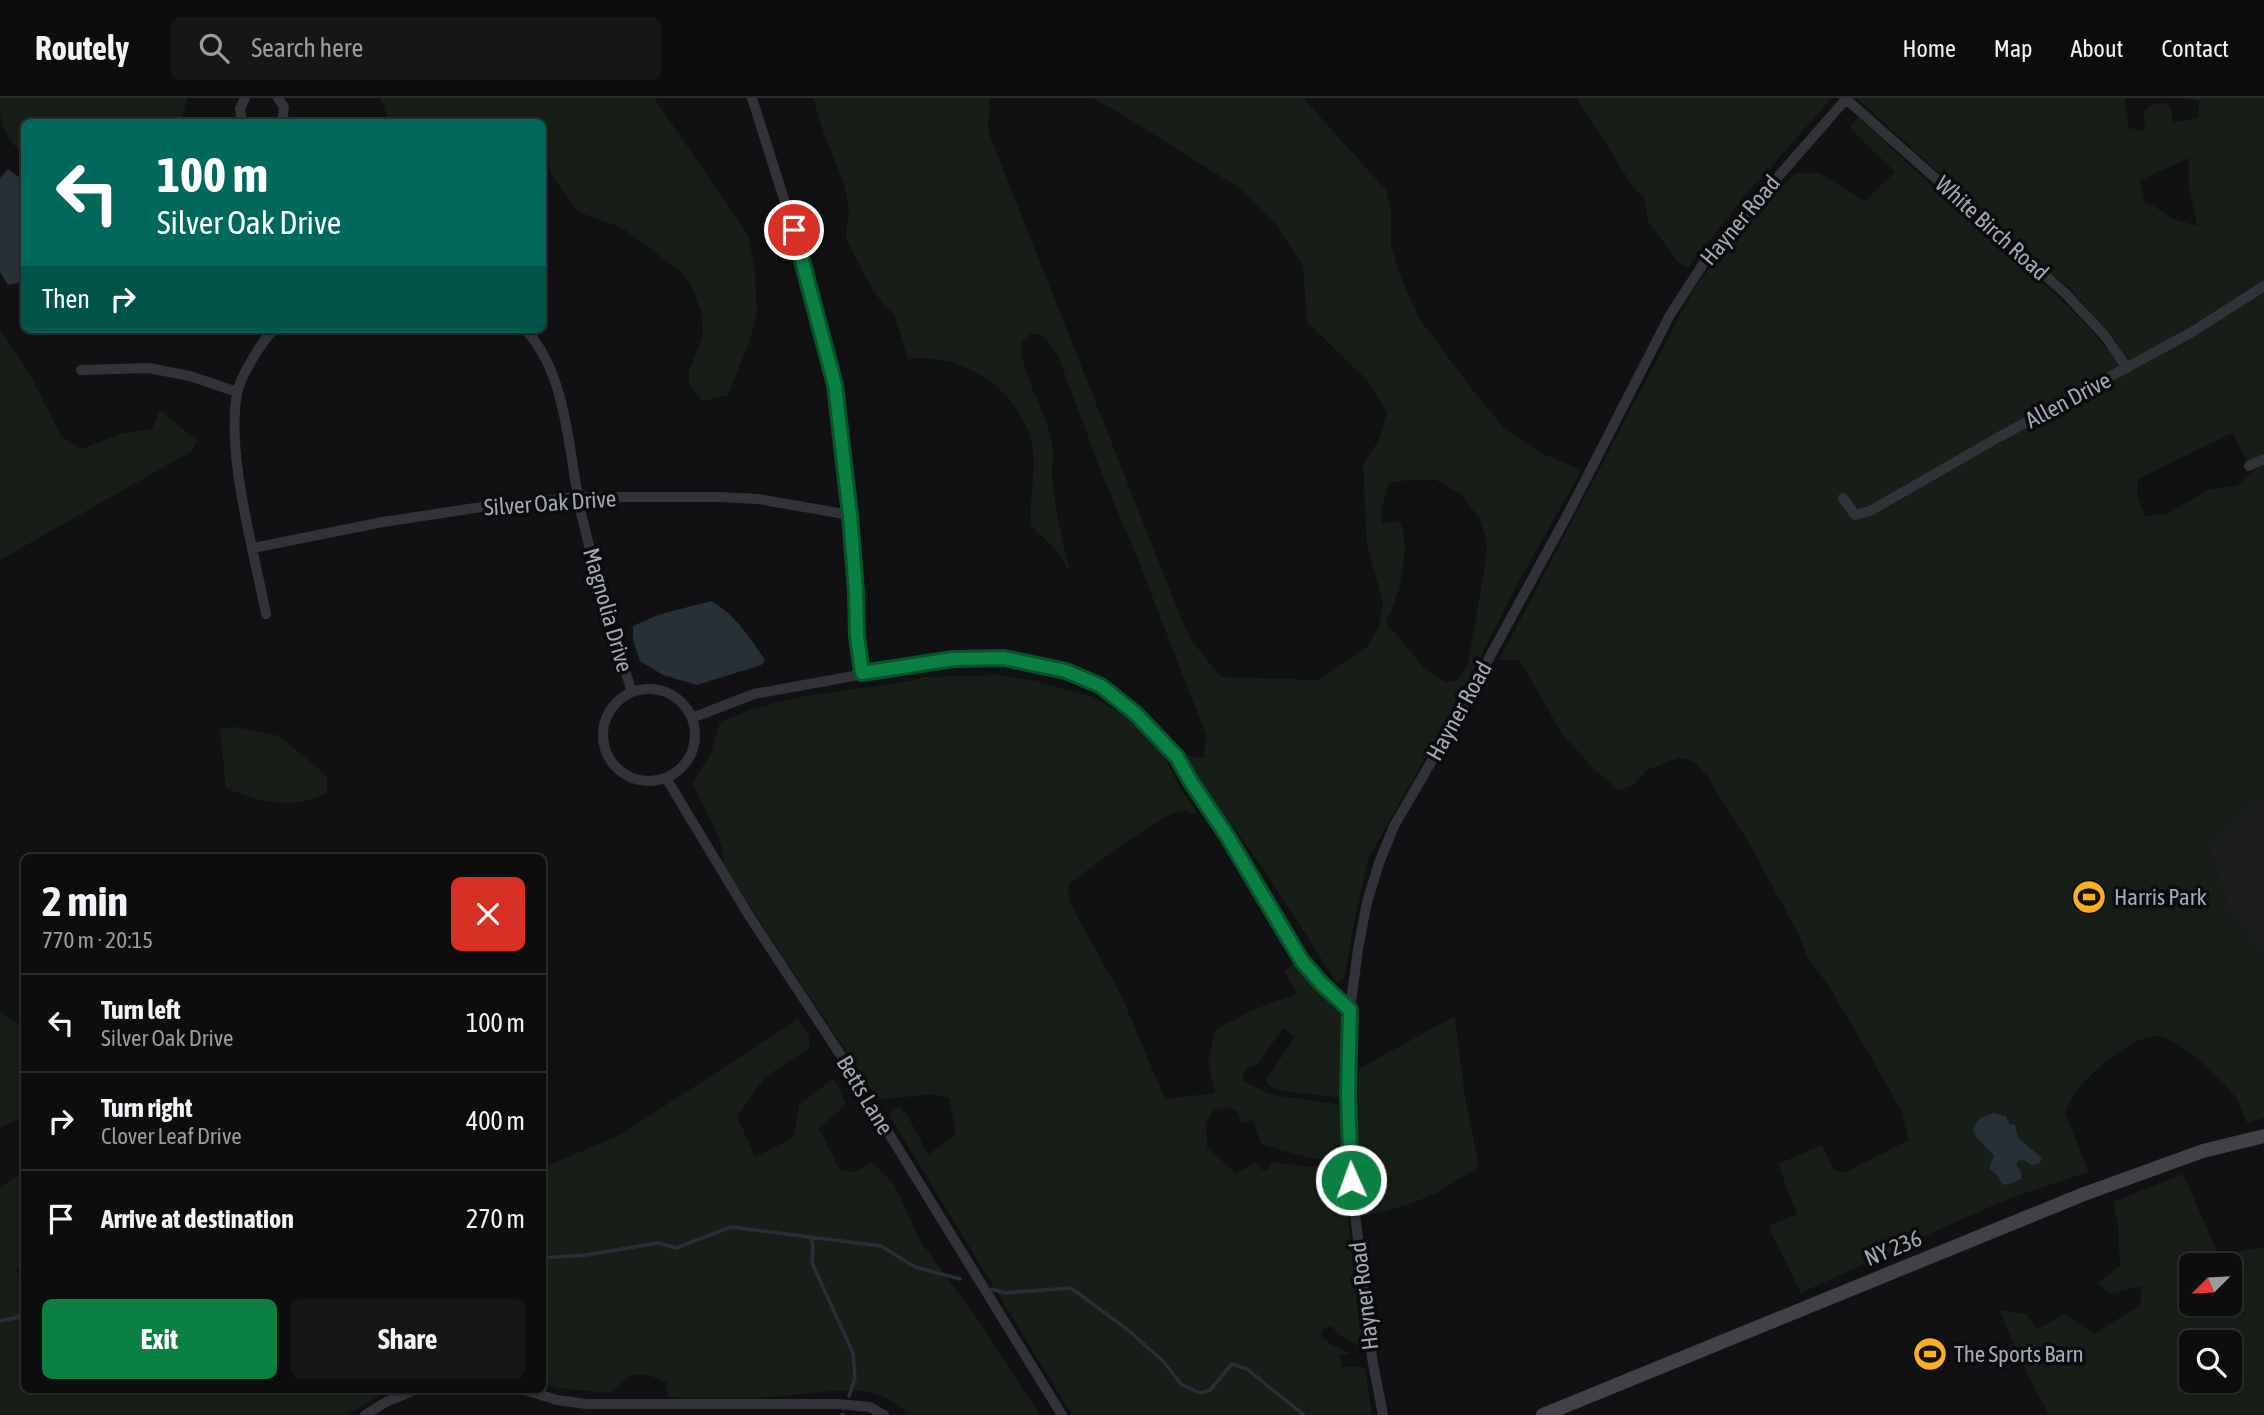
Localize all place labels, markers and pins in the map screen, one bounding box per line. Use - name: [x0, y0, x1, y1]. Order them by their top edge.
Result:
- pin: [764, 200, 824, 260]
- sports icon: Harris Park: [2070, 878, 2108, 916]
- place label: Harris Park: [2114, 884, 2207, 910]
- sports icon: The Sports Barn: [1911, 1335, 1949, 1373]
- place label: The Sports Barn: [1954, 1341, 2084, 1367]

